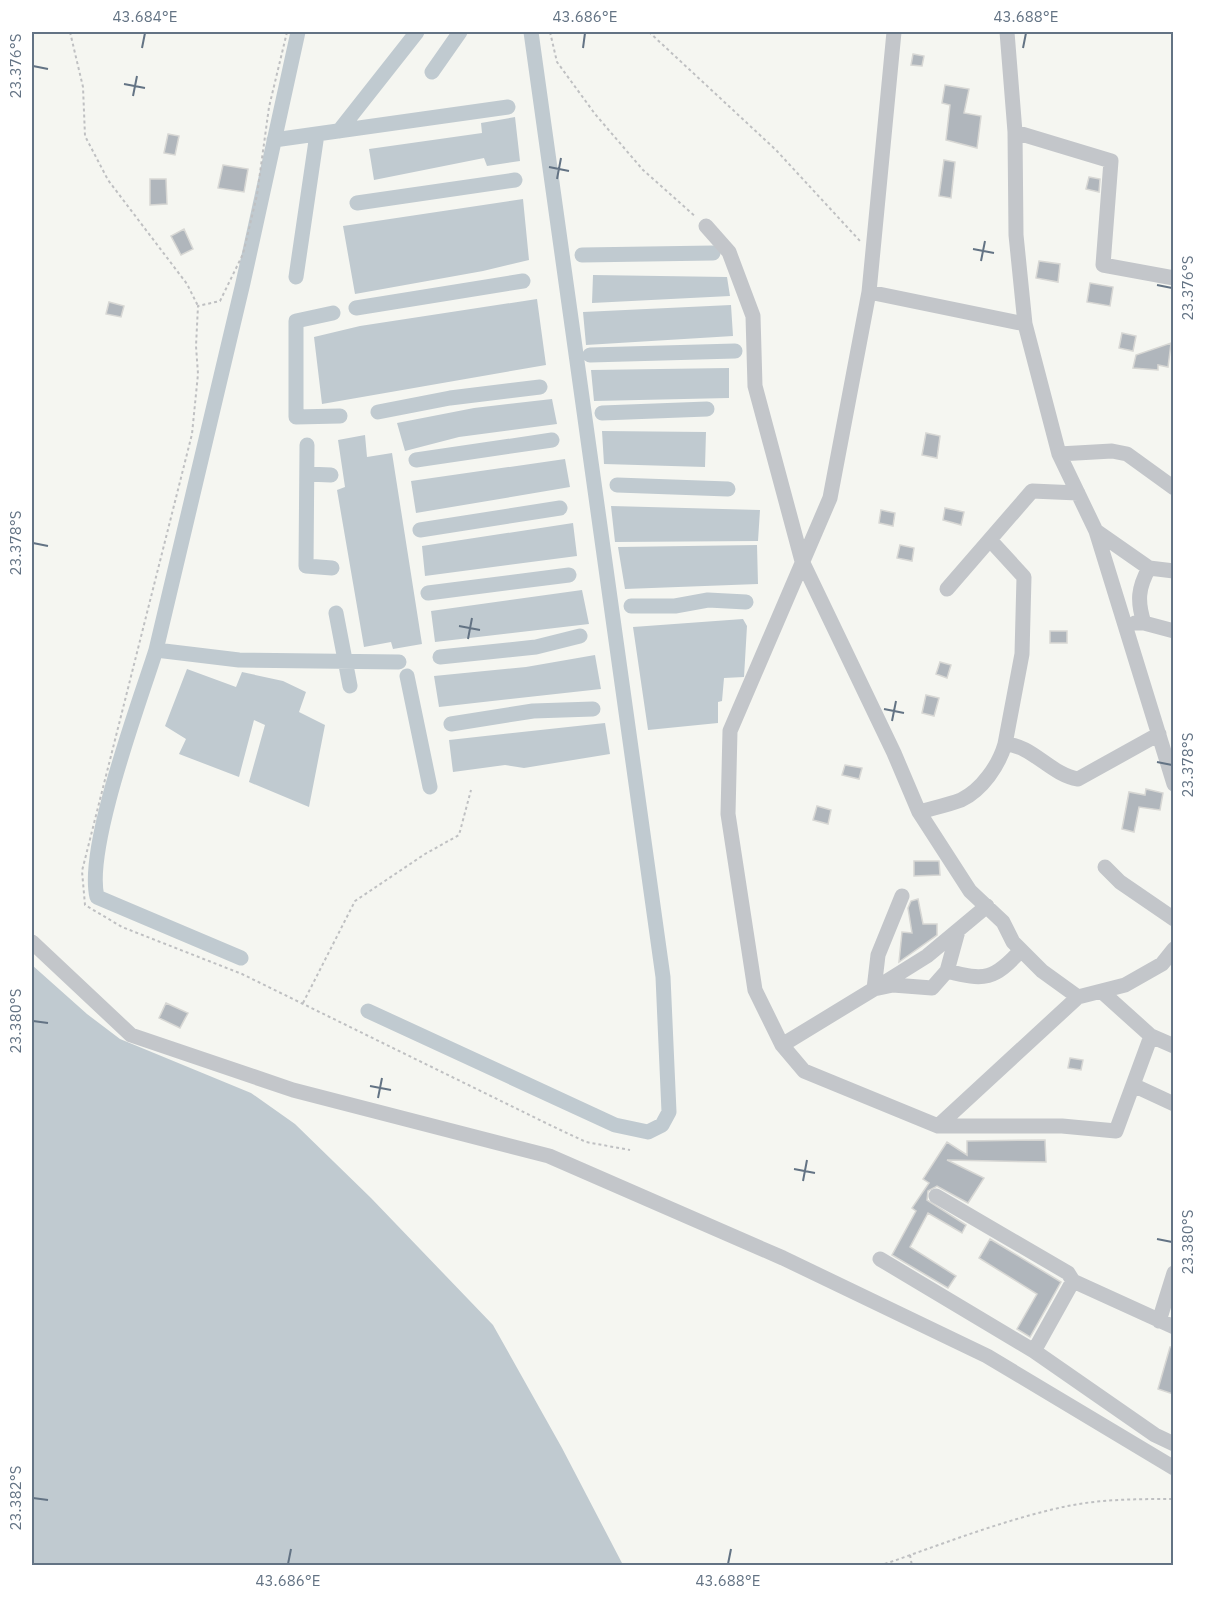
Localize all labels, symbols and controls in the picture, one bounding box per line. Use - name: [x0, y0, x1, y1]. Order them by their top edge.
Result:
- text: 43.684°E: [113, 7, 177, 26]
- text: 43.686°E: [553, 7, 617, 26]
- text: 43.688°E: [994, 7, 1058, 26]
- text: 23.376°S: [6, 34, 25, 98]
- text: 23.376°S: [1178, 256, 1197, 320]
- text: 23.378°S: [6, 511, 25, 575]
- text: 23.378°S: [1178, 733, 1197, 797]
- text: 23.380°S: [6, 989, 25, 1053]
- text: 23.380°S: [1178, 1210, 1197, 1274]
- text: 23.382°S: [6, 1466, 25, 1530]
- text: 43.686°E: [256, 1571, 320, 1590]
- text: 43.688°E: [696, 1571, 760, 1590]

